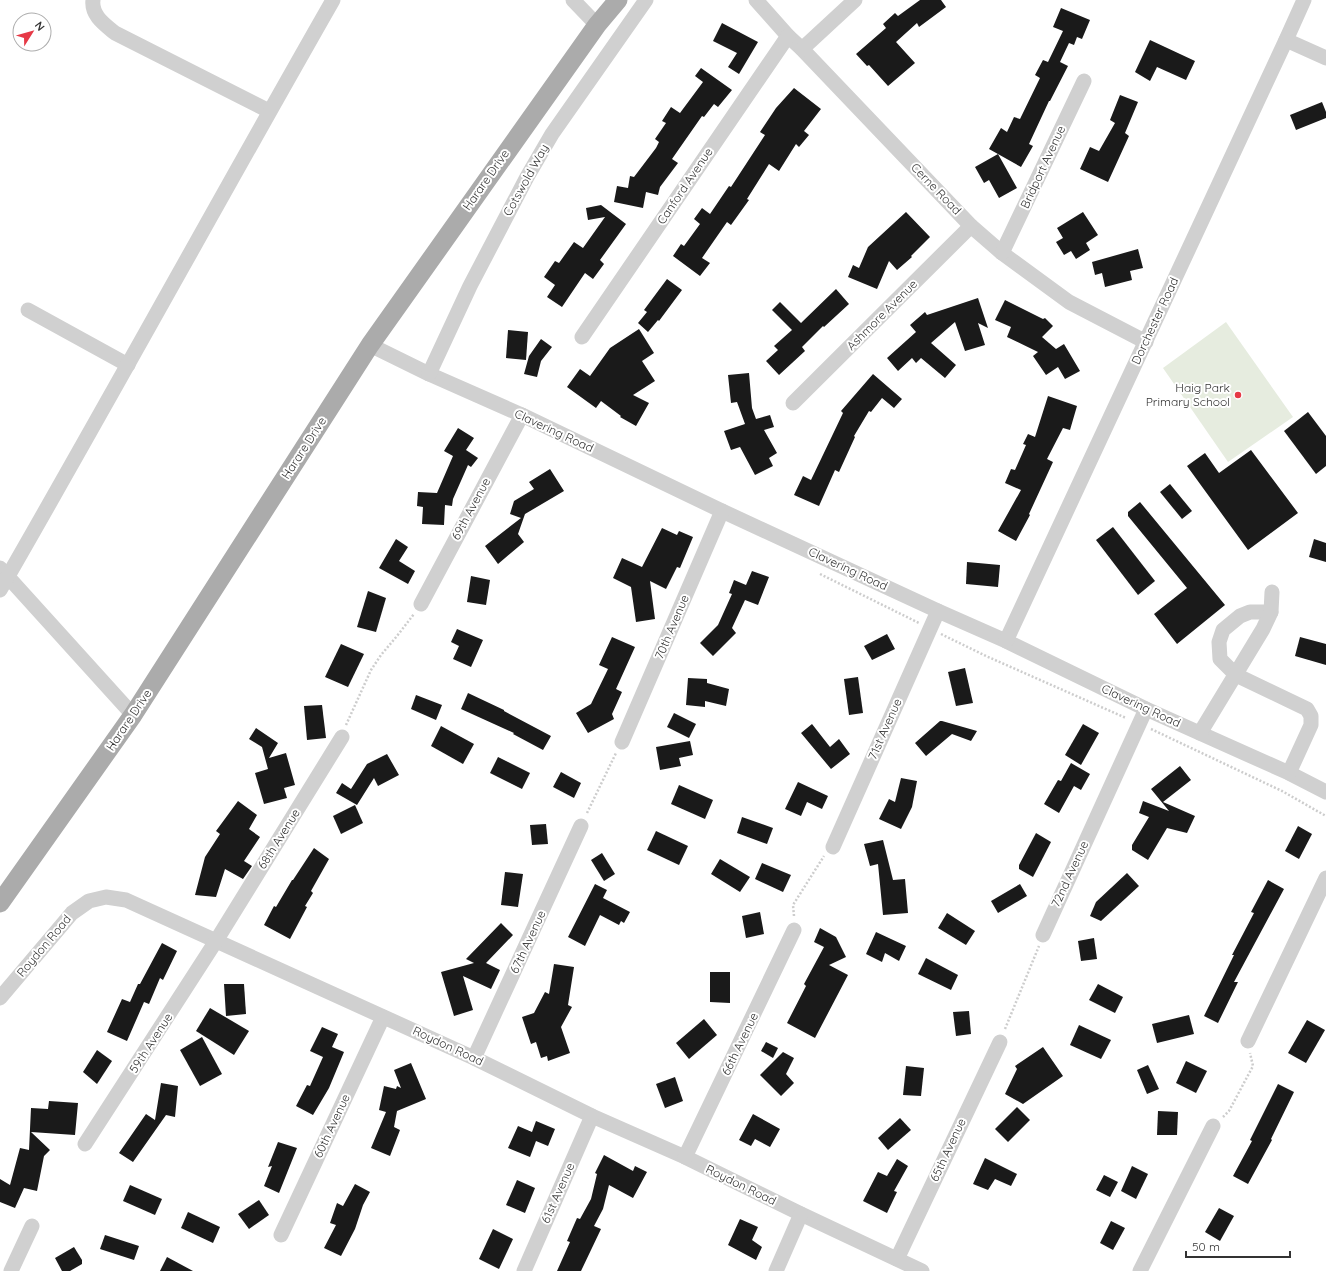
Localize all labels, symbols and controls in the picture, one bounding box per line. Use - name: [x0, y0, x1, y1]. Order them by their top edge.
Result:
- north arrow: [12, 12, 52, 52]
- text: N: [32, 19, 48, 33]
- street label: Bridport Avenue: [1017, 123, 1068, 211]
- street label: Cotswold Way: [500, 141, 552, 218]
- street label: Canford Avenue: [653, 144, 716, 227]
- street label: Harare Drive: [459, 146, 512, 213]
- street label: Cerne Road: [908, 160, 965, 218]
- street label: Dorchester Road: [1128, 275, 1181, 367]
- street label: Ashmore Avenue: [843, 276, 920, 353]
- place label: Haig Park Primary School: [1146, 380, 1230, 409]
- marker: Haig Park Primary School: [1233, 390, 1243, 400]
- street label: Clavering Road: [512, 406, 596, 455]
- street label: Harare Drive: [278, 414, 329, 482]
- street label: 69th Avenue: [448, 475, 493, 542]
- street label: Clavering Road: [806, 544, 890, 593]
- street label: 70th Avenue: [651, 592, 692, 661]
- street label: Clavering Road: [1099, 681, 1183, 730]
- street label: Harare Drive: [103, 686, 155, 753]
- street label: 71st Avenue: [864, 696, 905, 762]
- street label: 68th Avenue: [254, 806, 303, 872]
- street label: 72nd Avenue: [1048, 838, 1092, 909]
- street label: 67th Avenue: [506, 908, 549, 976]
- street label: Roydon Road: [13, 912, 74, 980]
- street label: 59th Avenue: [126, 1010, 176, 1076]
- street label: 66th Avenue: [718, 1010, 761, 1078]
- street label: Roydon Road: [410, 1023, 486, 1069]
- street label: 60th Avenue: [310, 1091, 353, 1160]
- street label: 65th Avenue: [926, 1116, 969, 1184]
- street label: 61st Avenue: [538, 1160, 578, 1225]
- street label: Roydon Road: [704, 1161, 779, 1208]
- scale bar: [1186, 1233, 1290, 1259]
- text: 50 m: [1192, 1239, 1220, 1254]

